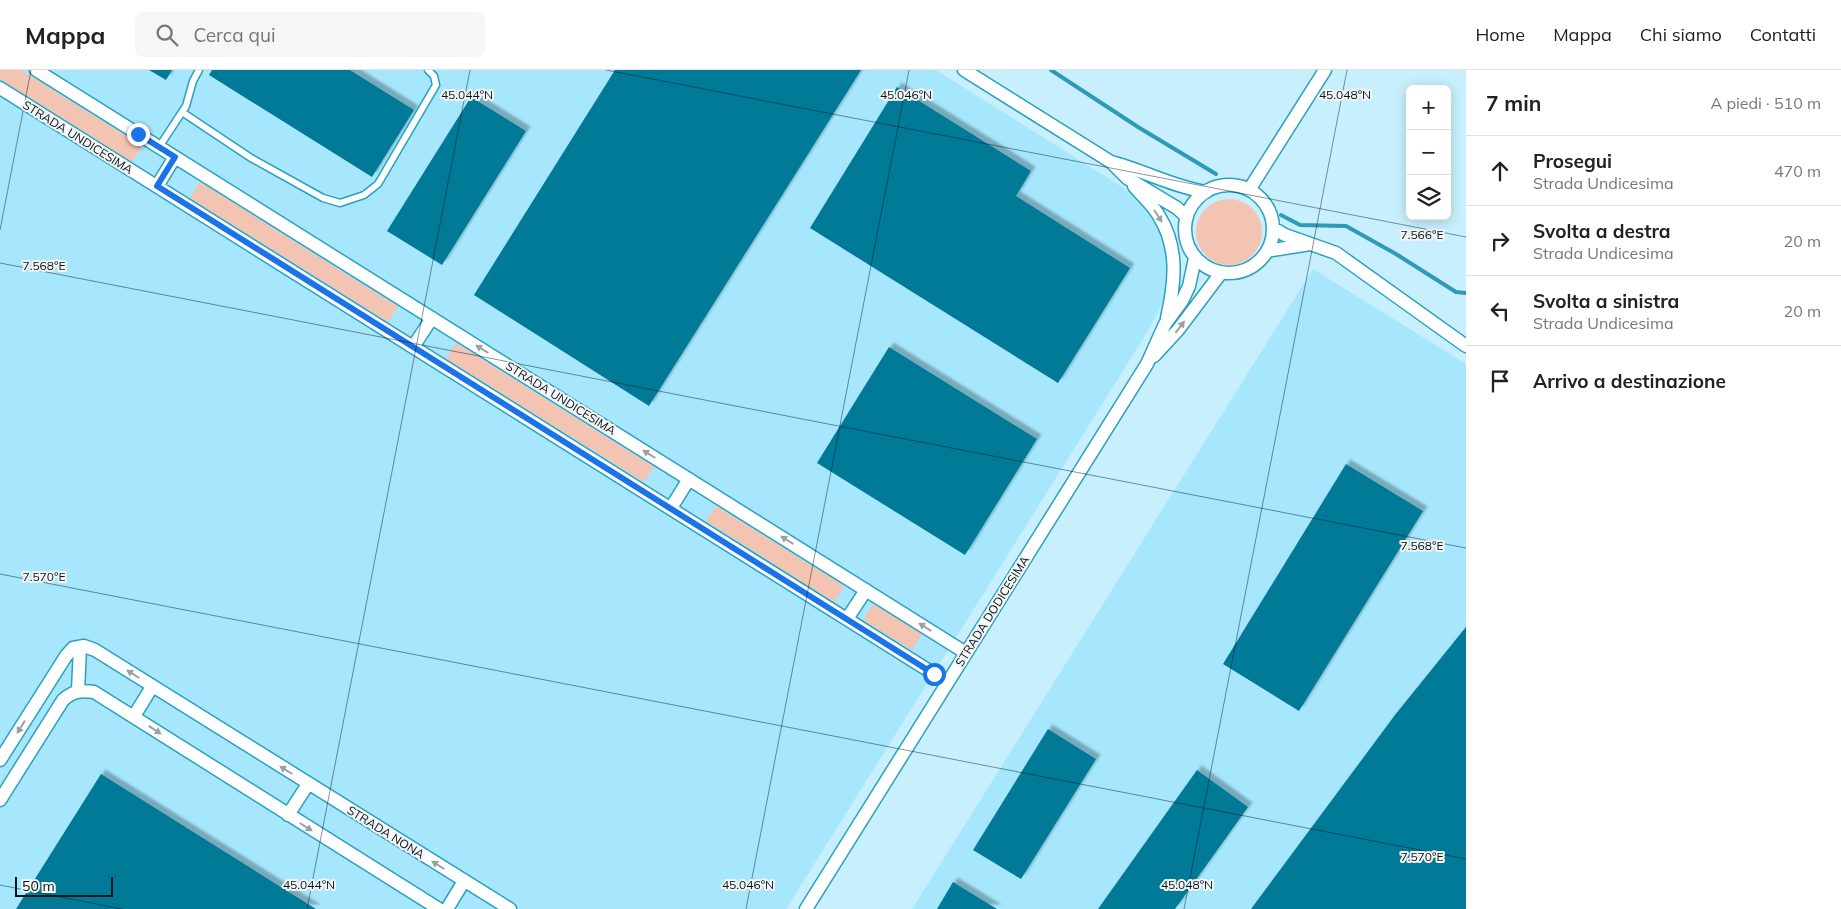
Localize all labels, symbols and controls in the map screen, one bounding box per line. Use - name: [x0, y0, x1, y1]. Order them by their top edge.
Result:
- search box: [135, 12, 485, 57]
- text: Mappa: [25, 20, 105, 50]
- icon: search: [153, 21, 181, 49]
- text: Cerca qui: [193, 23, 275, 47]
- text: Home: [1475, 23, 1525, 46]
- text: Mappa: [1553, 23, 1612, 46]
- text: Chi siamo: [1640, 23, 1722, 46]
- text: Contatti: [1750, 23, 1816, 46]
- map controls: [1406, 85, 1451, 220]
- button: +: [1406, 85, 1451, 130]
- text: 45.044°N: [441, 87, 493, 102]
- text: 45.046°N: [880, 87, 932, 102]
- text: 45.048°N: [1319, 87, 1371, 102]
- text: 7 min: [1486, 90, 1541, 116]
- text: A piedi · 510 m: [1710, 93, 1821, 113]
- street label: STRADA UNDICESIMA: [20, 97, 136, 177]
- route end: [127, 123, 150, 146]
- button: −: [1406, 130, 1451, 175]
- text: Prosegui: [1533, 149, 1612, 173]
- icon: ahead: [1486, 157, 1514, 185]
- text: 470 m: [1774, 161, 1821, 181]
- text: Strada Undicesima: [1533, 173, 1674, 193]
- button: layers: [1406, 175, 1451, 220]
- one-way arrow: [1153, 209, 1163, 223]
- text: Svolta a destra: [1533, 219, 1671, 243]
- text: 7.566°E: [1400, 227, 1444, 242]
- icon: right: [1486, 227, 1514, 255]
- text: 20 m: [1784, 231, 1821, 251]
- text: Strada Undicesima: [1533, 243, 1674, 263]
- text: 7.568°E: [22, 258, 66, 273]
- text: Svolta a sinistra: [1533, 289, 1679, 313]
- icon: left: [1486, 297, 1514, 325]
- text: 20 m: [1784, 301, 1821, 321]
- text: Strada Undicesima: [1533, 313, 1674, 333]
- one-way arrow: [1175, 320, 1185, 334]
- one-way arrow: [475, 345, 488, 354]
- street label: STRADA UNDICESIMA: [503, 358, 619, 438]
- icon: arrive: [1486, 367, 1514, 395]
- text: Arrivo a destinazione: [1533, 369, 1726, 393]
- one-way arrow: [643, 449, 656, 458]
- one-way arrow: [781, 536, 794, 545]
- text: 7.568°E: [1400, 538, 1444, 553]
- street label: STRADA DODICESIMA: [952, 553, 1032, 669]
- text: 7.570°E: [22, 569, 66, 584]
- one-way arrow: [918, 622, 931, 631]
- route start: [923, 663, 946, 686]
- one-way arrow: [126, 670, 140, 679]
- one-way arrow: [16, 720, 26, 734]
- one-way arrow: [148, 725, 161, 734]
- one-way arrow: [279, 765, 292, 774]
- street label: STRADA NONA: [345, 802, 428, 862]
- one-way arrow: [300, 822, 313, 831]
- text: 7.570°E: [1400, 849, 1444, 864]
- one-way arrow: [432, 860, 445, 869]
- scale bar: [15, 874, 112, 897]
- text: 50 m: [22, 877, 55, 895]
- text: 45.044°N: [283, 877, 335, 892]
- text: 45.046°N: [722, 877, 774, 892]
- text: 45.048°N: [1161, 877, 1213, 892]

